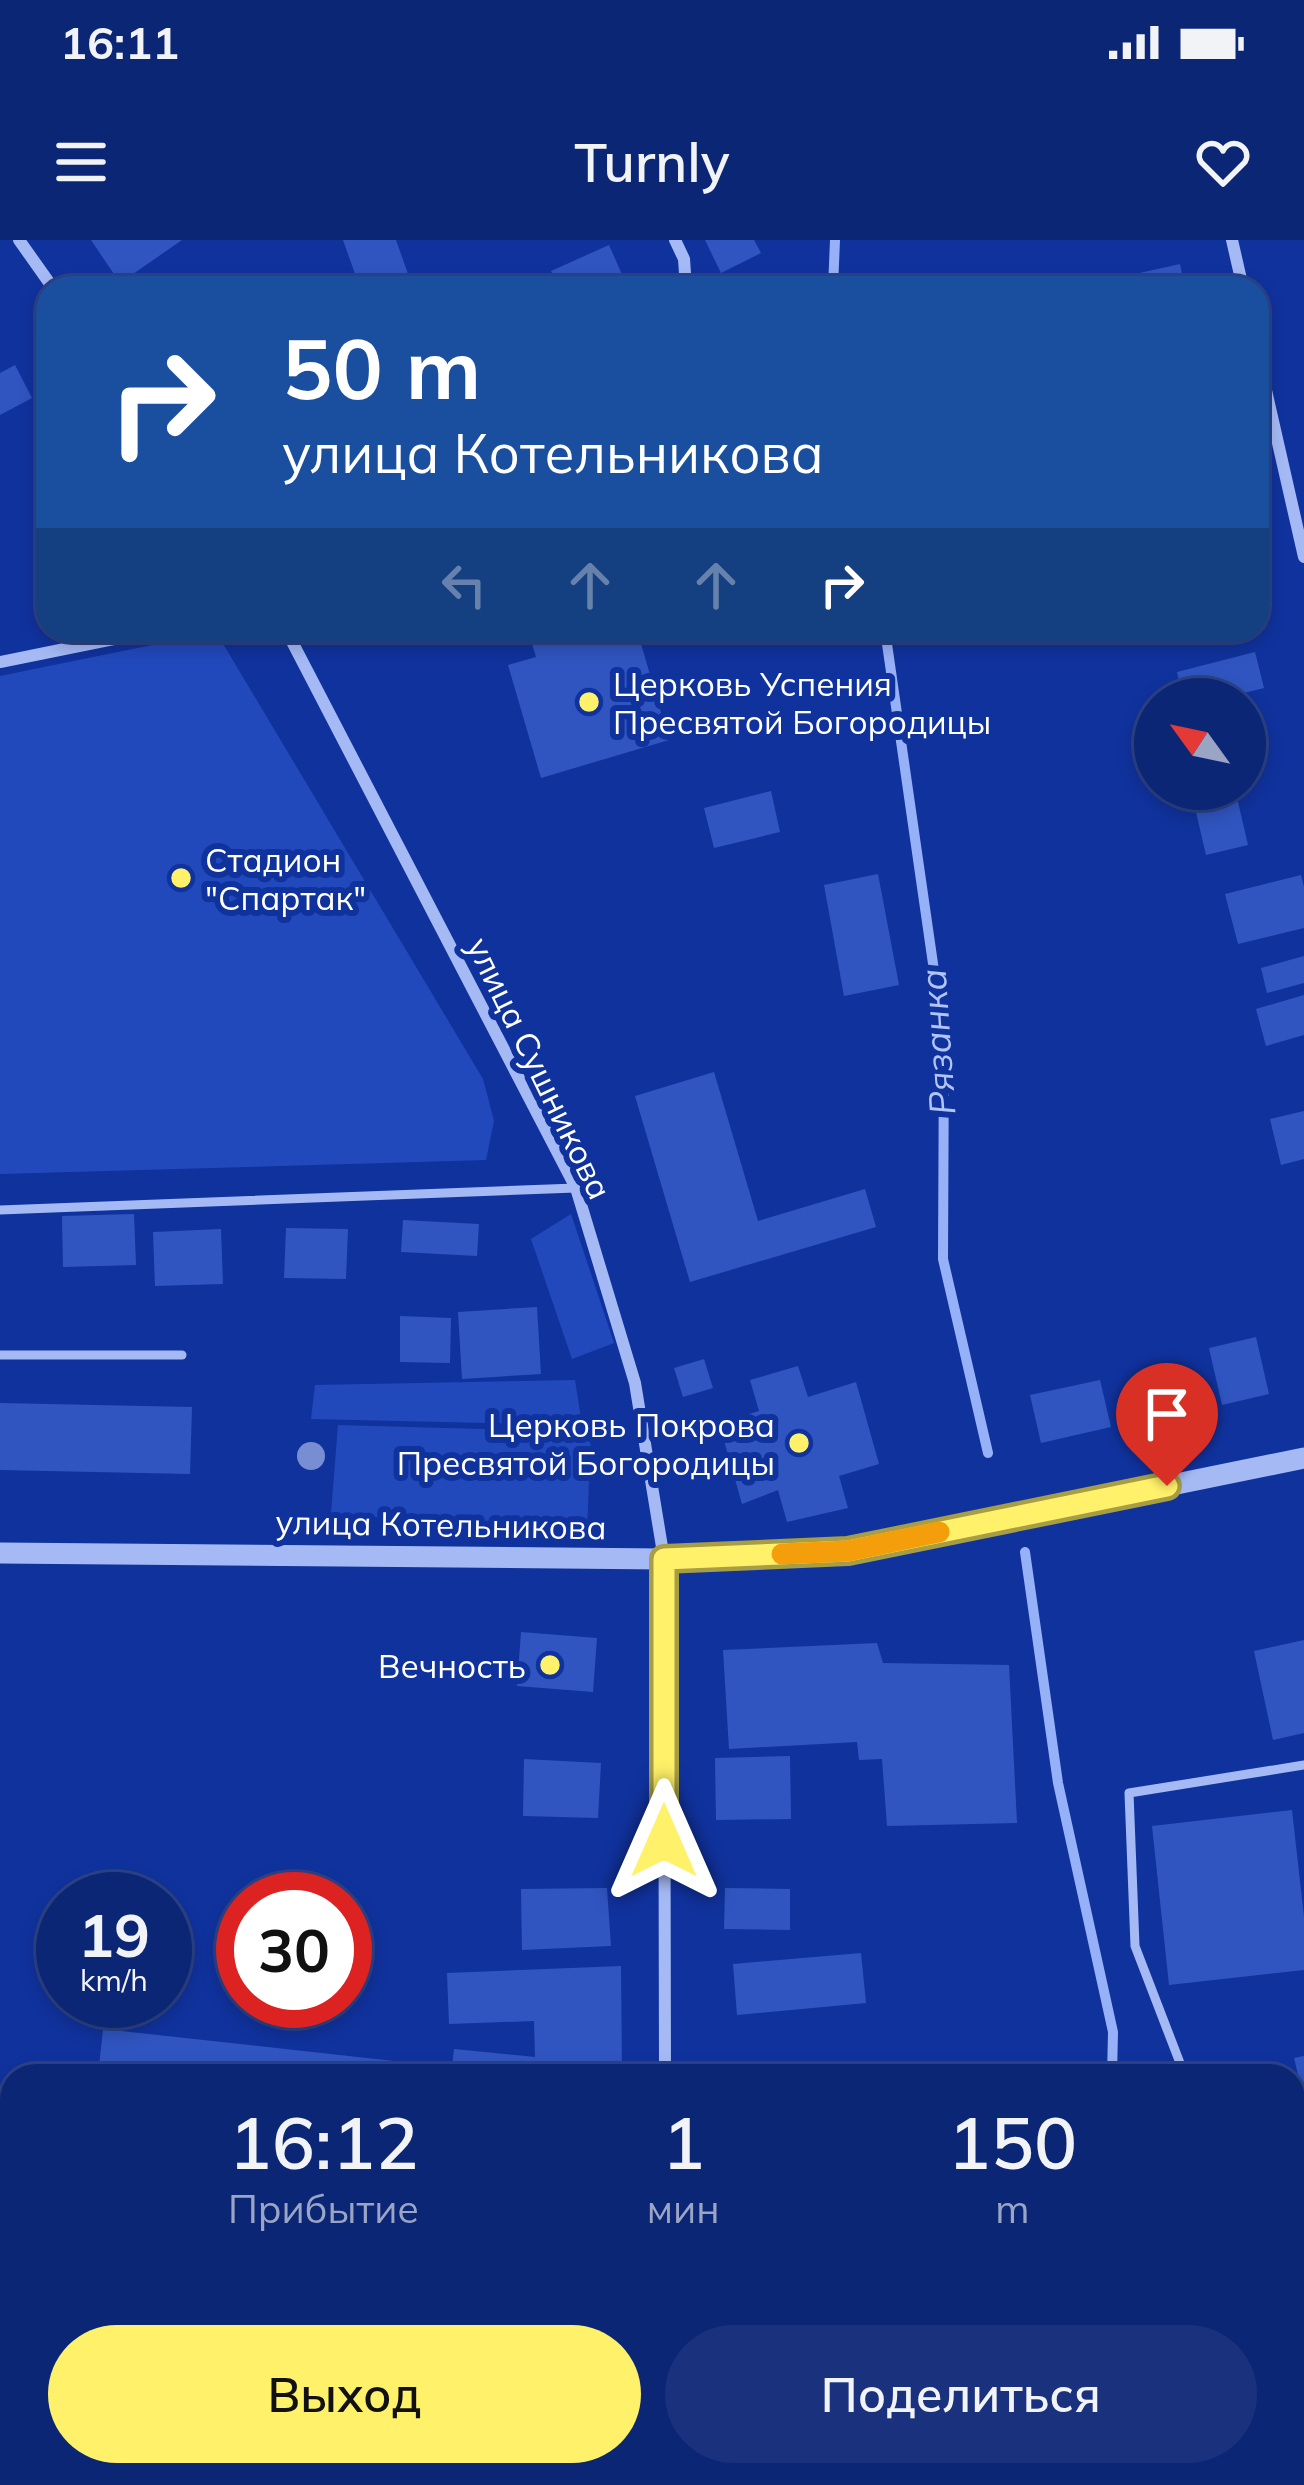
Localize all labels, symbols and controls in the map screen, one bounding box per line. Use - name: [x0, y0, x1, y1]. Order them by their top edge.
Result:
- text: 16:11: [60, 14, 179, 70]
- text: Turnly: [574, 128, 730, 196]
- icon: menu: [48, 129, 114, 195]
- icon: heart: [1190, 129, 1256, 195]
- text: 50 m: [282, 315, 481, 420]
- icon: right: [84, 324, 240, 480]
- text: улица Котельникова: [282, 419, 824, 487]
- icon: left: [431, 552, 497, 618]
- icon: ahead: [557, 552, 623, 618]
- icon: ahead: [683, 552, 749, 618]
- icon: right: [809, 552, 875, 618]
- place label: Церковь Успения Пресвятой Богородицы: [613, 663, 991, 742]
- north arrow: [1134, 678, 1266, 810]
- map controls: [1134, 678, 1266, 810]
- marker: Церковь Успения Пресвятой Богородицы: [576, 689, 602, 715]
- place label: Стадион "Спартак": [205, 839, 366, 918]
- marker: Стадион "Спартак": [168, 865, 194, 891]
- street label: улица Сушникова: [459, 930, 621, 1206]
- water label: Рязанка: [909, 967, 965, 1117]
- pin: [1116, 1363, 1218, 1486]
- icon: arrive: [1134, 1381, 1200, 1447]
- place label: Церковь Покрова Пресвятой Богородицы: [397, 1404, 775, 1483]
- marker: Церковь Покрова Пресвятой Богородицы: [786, 1430, 812, 1456]
- street label: улица Котельникова: [275, 1501, 607, 1547]
- place label: Вечность: [378, 1645, 526, 1686]
- marker: Вечность: [537, 1652, 563, 1678]
- position arrow: [601, 1778, 727, 1904]
- speed limit sign: 30: [216, 1872, 372, 2028]
- text: 19: [78, 1897, 150, 1972]
- text: km/h: [80, 1961, 148, 1999]
- text: 16:12: [228, 2097, 418, 2187]
- text: 1: [662, 2097, 705, 2187]
- text: 150: [948, 2097, 1077, 2187]
- text: Прибытие: [228, 2184, 419, 2233]
- text: мин: [647, 2184, 720, 2233]
- text: m: [995, 2184, 1029, 2233]
- button: Выход: [48, 2325, 641, 2463]
- button: Поделиться: [665, 2325, 1257, 2463]

